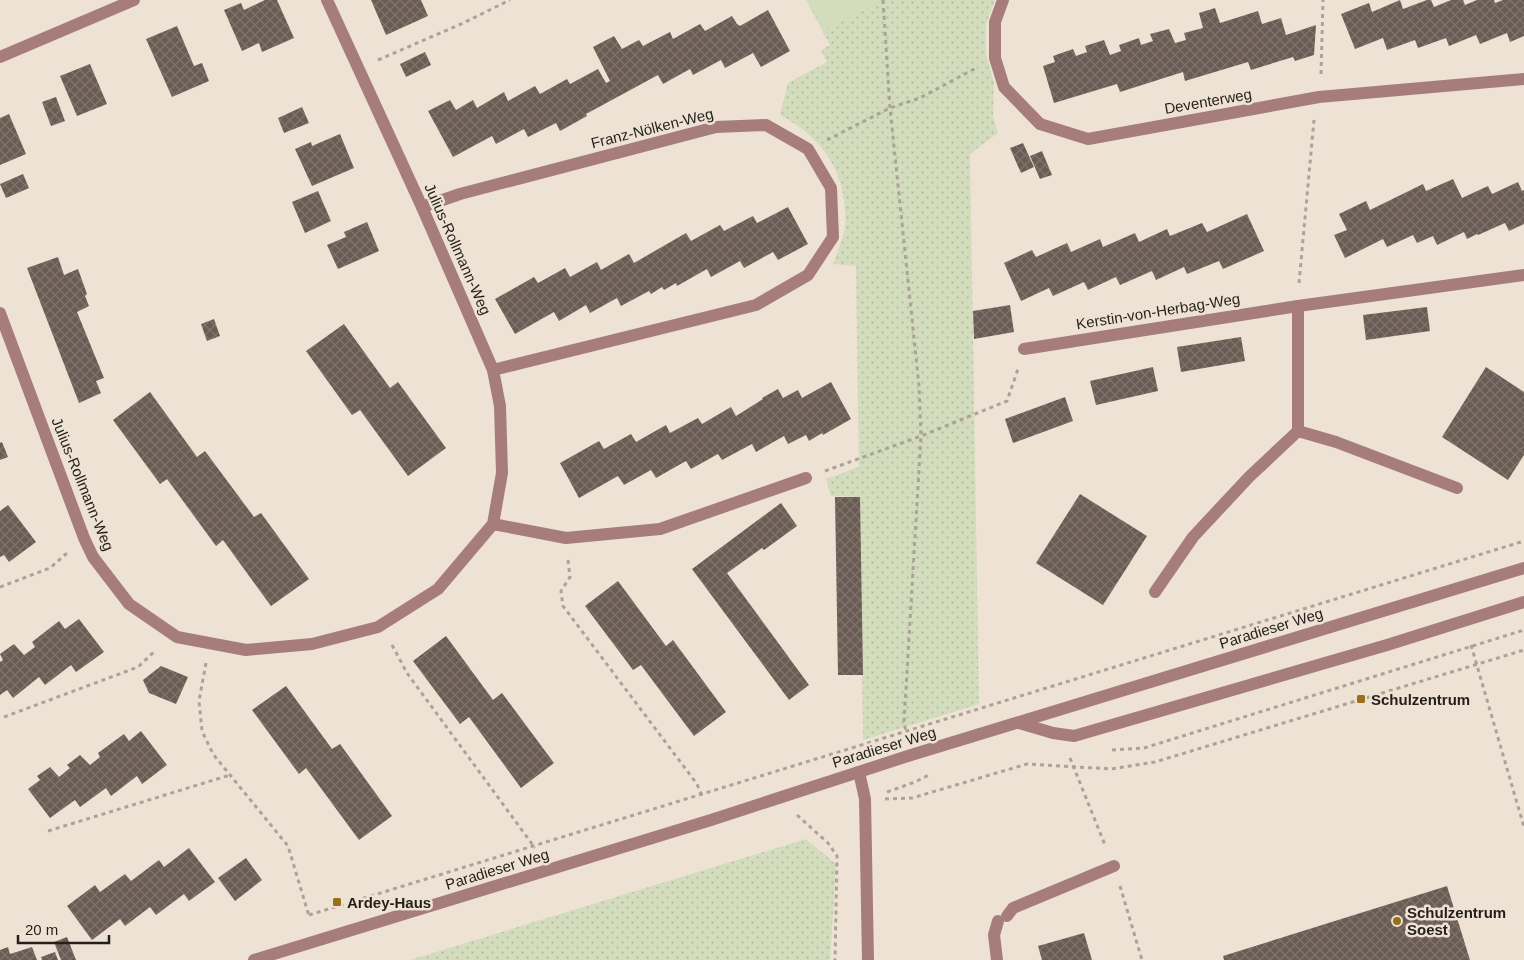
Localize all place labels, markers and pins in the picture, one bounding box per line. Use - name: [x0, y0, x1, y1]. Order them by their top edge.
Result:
- place label: Schulzentrum: [1371, 691, 1470, 708]
- marker: Schulzentrum: [1355, 693, 1367, 705]
- place label: Ardey-Haus: [347, 894, 431, 911]
- marker: Ardey-Haus: [331, 896, 343, 908]
- place label: Schulzentrum Soest: [1407, 904, 1506, 938]
- marker: Schulzentrum Soest: [1391, 915, 1403, 927]

